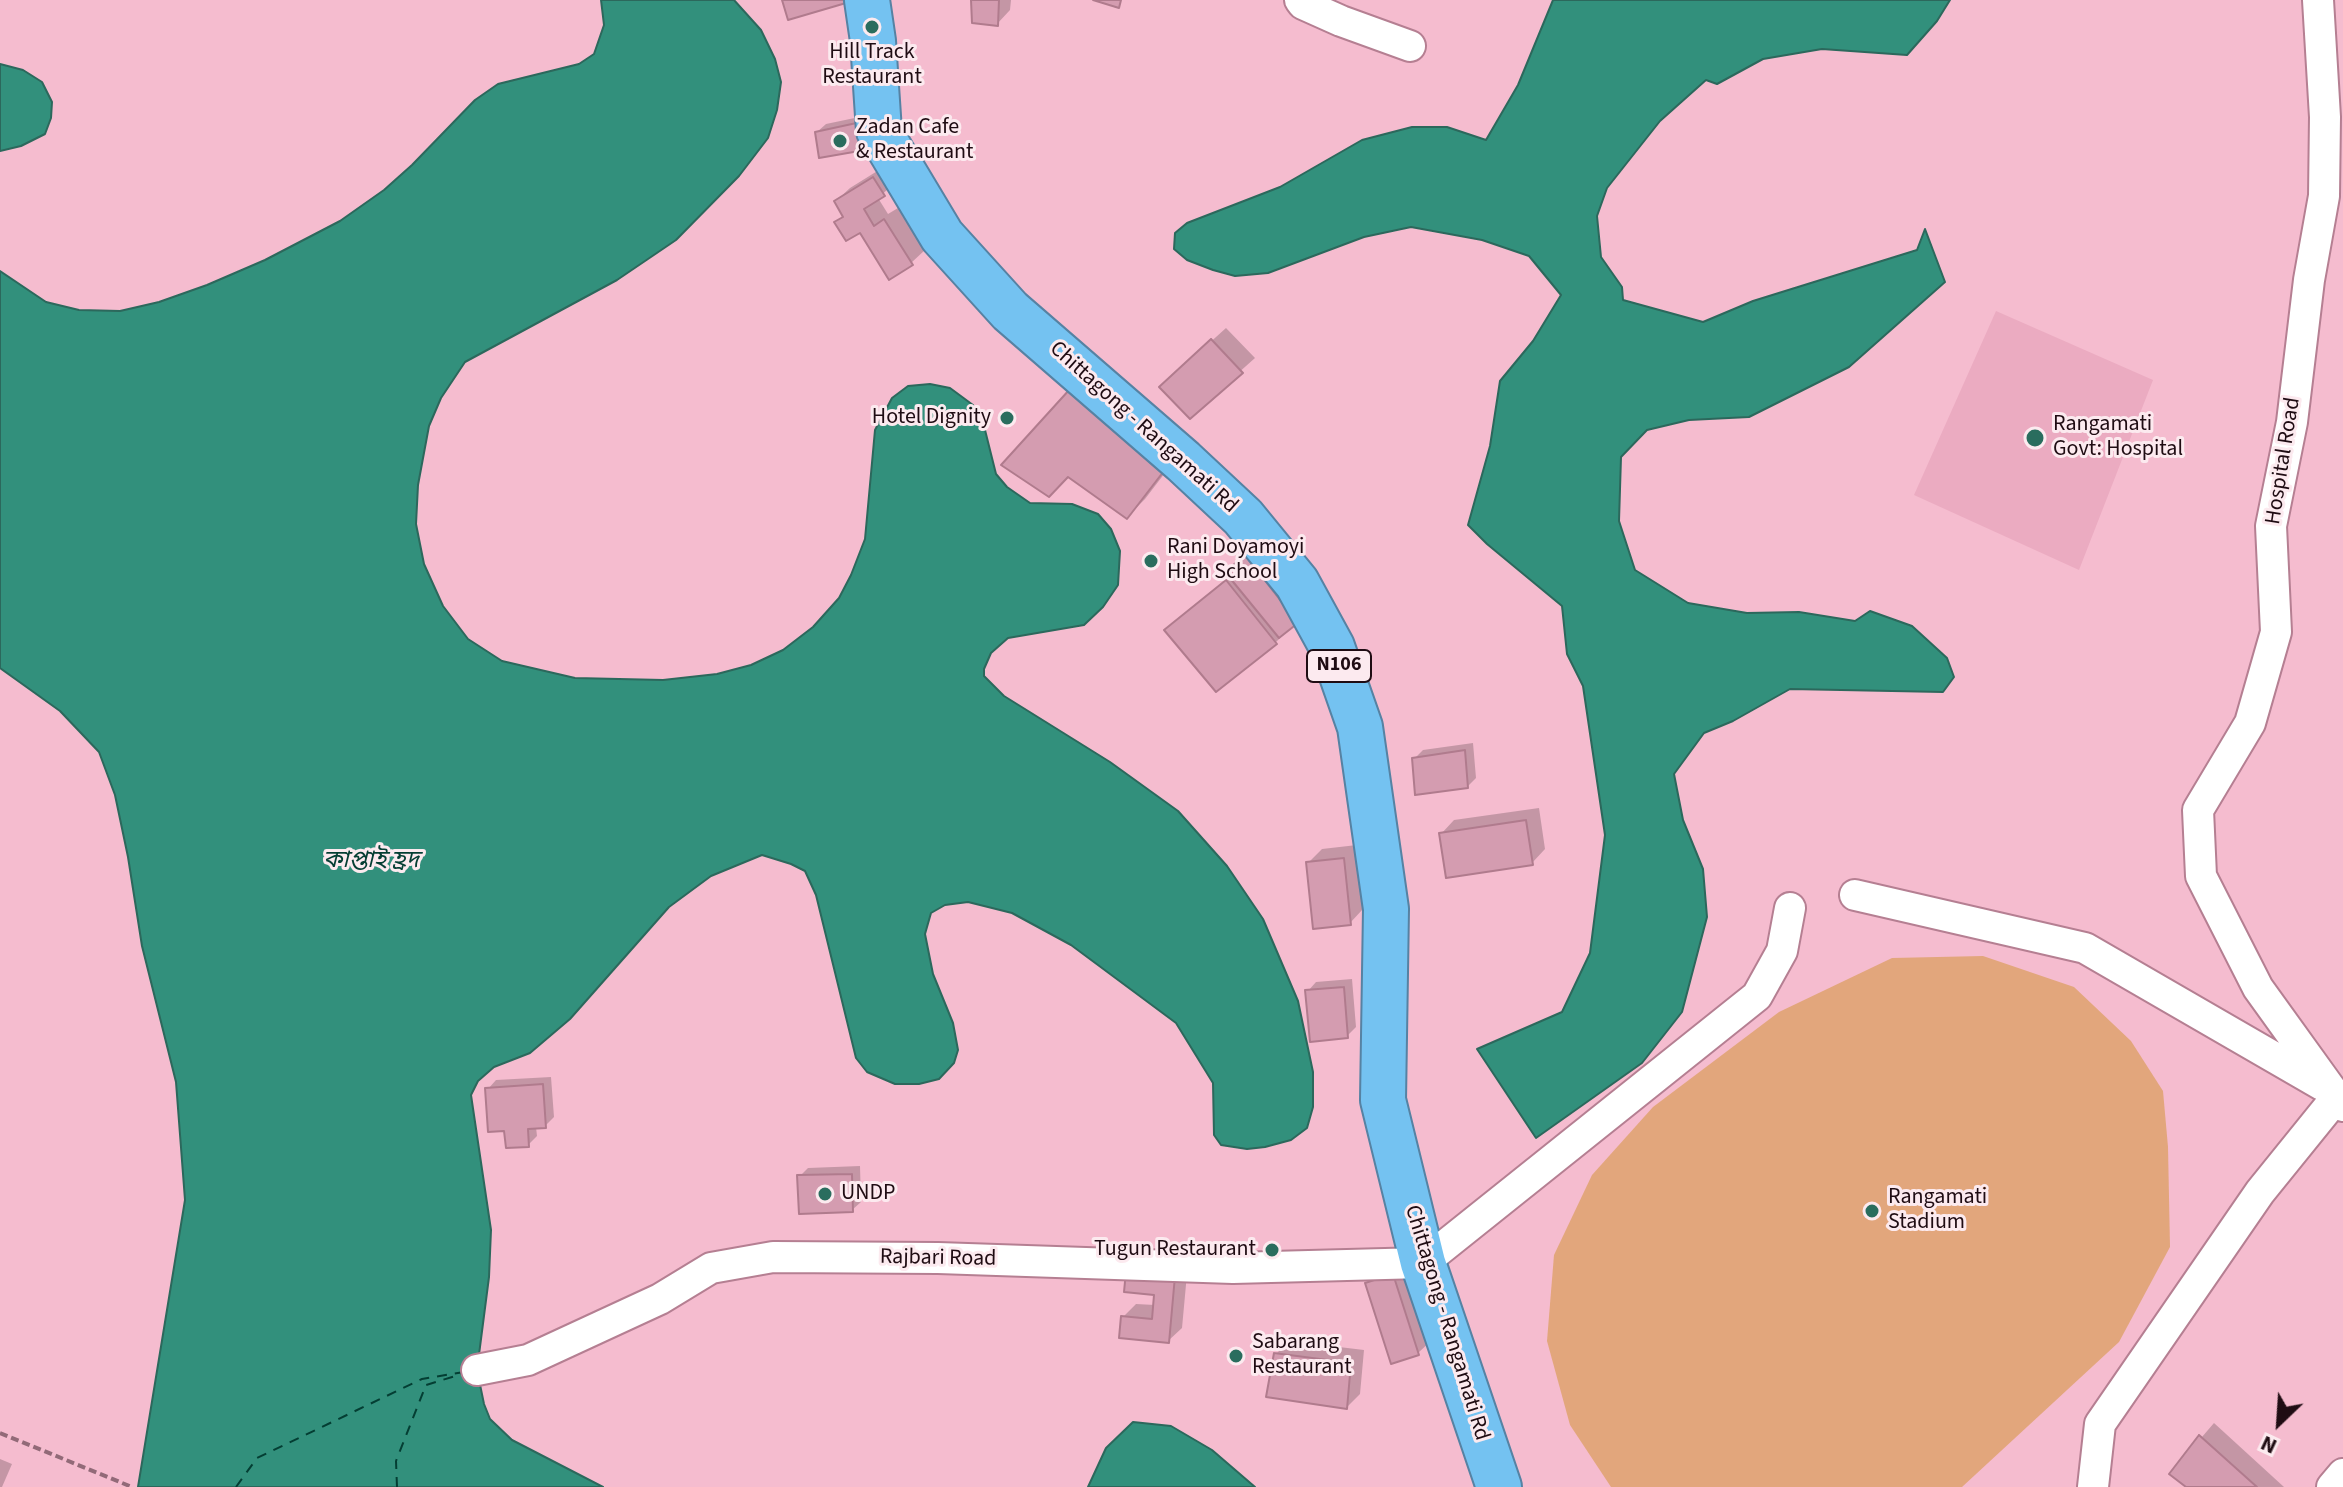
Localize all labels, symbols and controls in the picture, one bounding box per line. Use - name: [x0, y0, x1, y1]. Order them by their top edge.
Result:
- marker: Hill Track Restaurant: [863, 18, 881, 36]
- place label: Hill Track Restaurant: [822, 40, 922, 92]
- place label: Zadan Cafe & Restaurant: [856, 115, 973, 166]
- marker: Zadan Cafe & Restaurant: [831, 132, 849, 150]
- street label: Chittagong - Rangamati Rd: [1043, 336, 1243, 520]
- street label: Hospital Road: [2261, 396, 2307, 526]
- place label: Hotel Dignity: [872, 405, 991, 431]
- marker: Hotel Dignity: [998, 409, 1016, 427]
- place label: Rangamati Govt: Hospital: [2053, 412, 2183, 464]
- marker: Rangamati Govt: Hospital: [2024, 427, 2046, 449]
- place label: Rani Doyamoyi High School: [1167, 535, 1304, 586]
- marker: Rani Doyamoyi High School: [1142, 552, 1160, 570]
- road number: N106: [1307, 650, 1371, 682]
- water label: কাপ্তাই হ্রদ: [323, 848, 419, 876]
- place label: UNDP: [841, 1181, 895, 1207]
- marker: UNDP: [816, 1185, 834, 1203]
- place label: Rangamati Stadium: [1888, 1185, 1987, 1236]
- street label: Chittagong - Rangamati Rd: [1398, 1202, 1494, 1444]
- marker: Rangamati Stadium: [1863, 1202, 1881, 1220]
- place label: Tugun Restaurant: [1094, 1237, 1256, 1263]
- marker: Tugun Restaurant: [1263, 1241, 1281, 1259]
- street label: Rajbari Road: [879, 1245, 997, 1273]
- place label: Sabarang Restaurant: [1252, 1330, 1352, 1382]
- marker: Sabarang Restaurant: [1227, 1347, 1245, 1365]
- north arrow: [2239, 1383, 2319, 1463]
- text: N: [2255, 1427, 2282, 1462]

